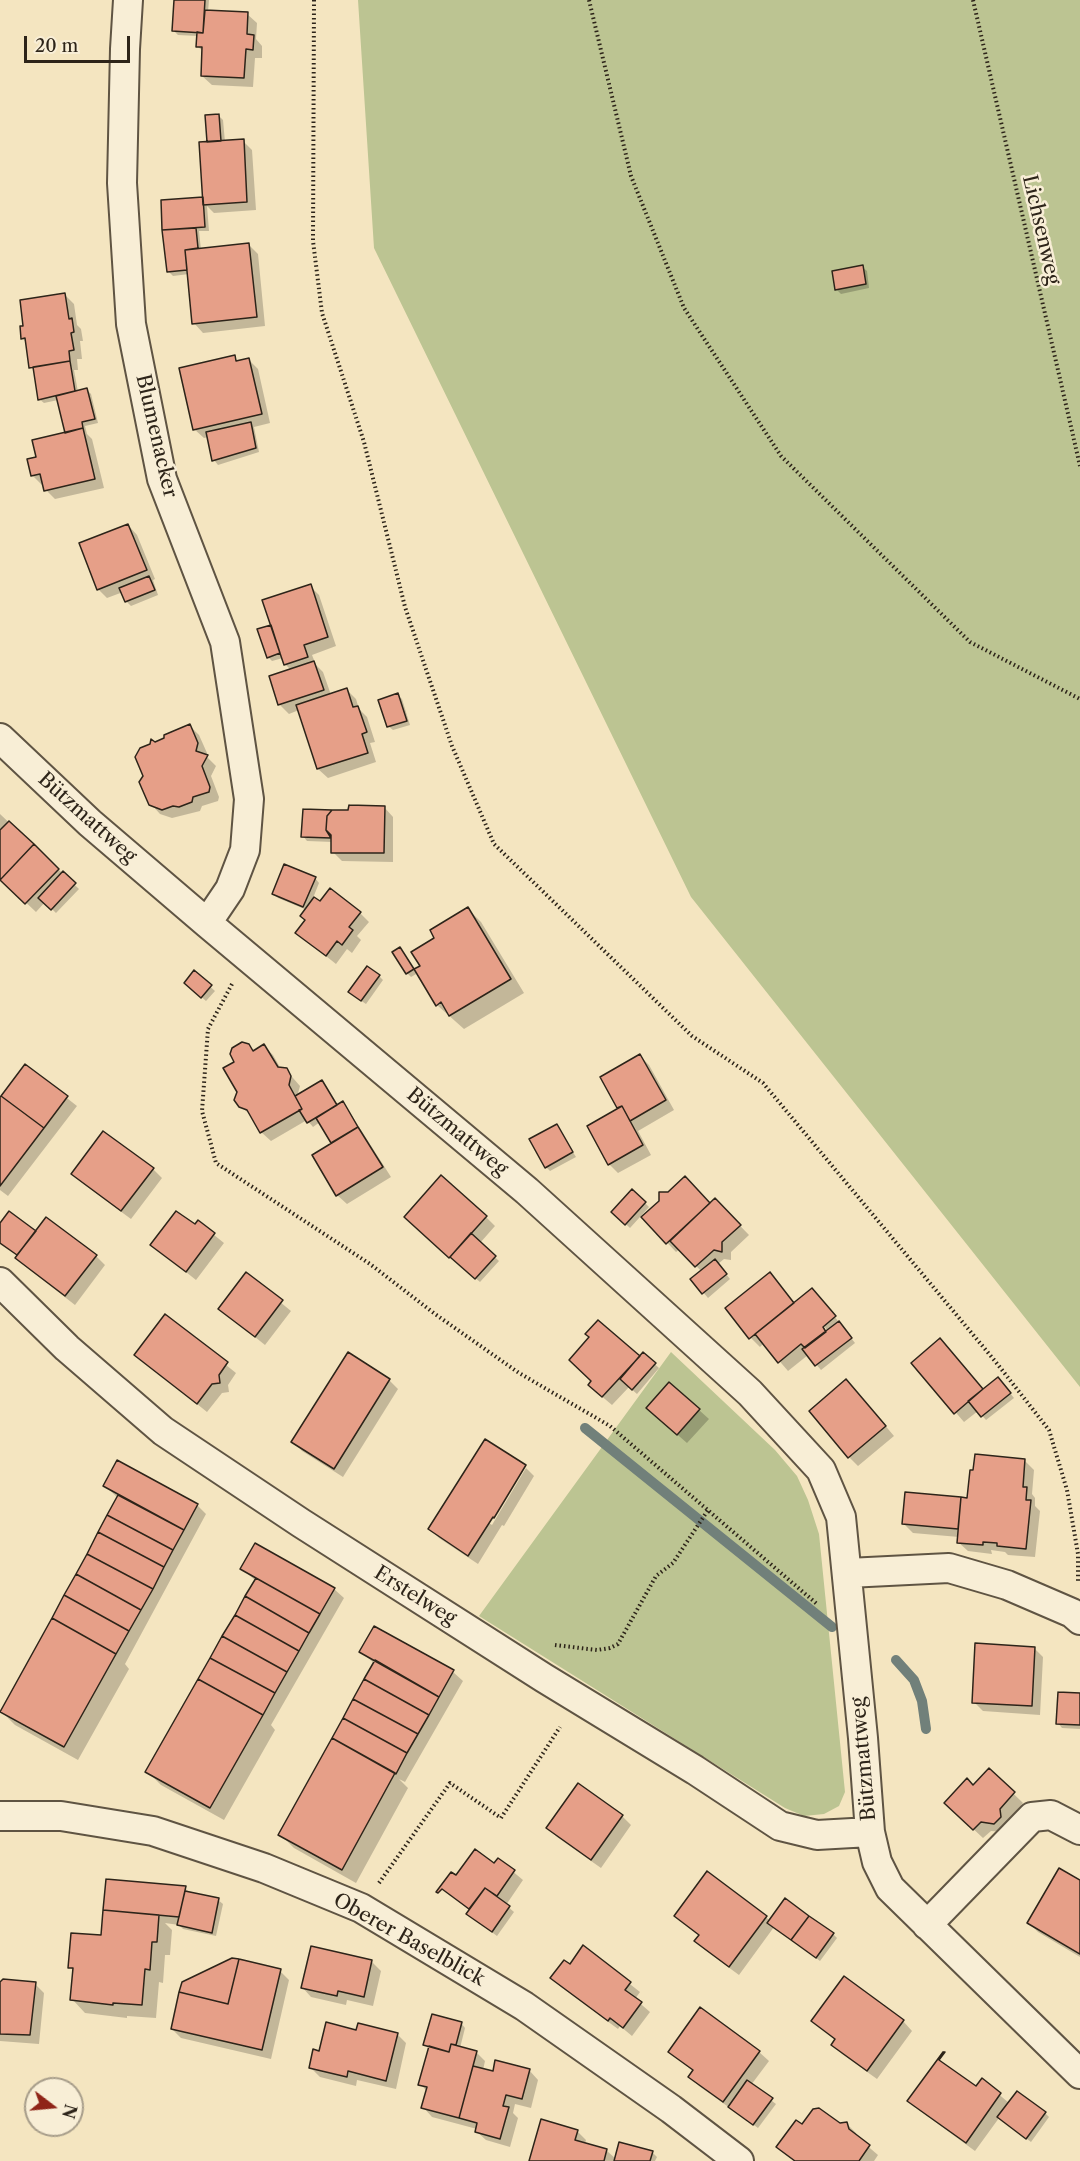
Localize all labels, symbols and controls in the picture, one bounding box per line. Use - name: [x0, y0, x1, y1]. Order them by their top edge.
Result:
- scale bar: [27, 24, 134, 62]
- text: 20 m: [35, 35, 78, 57]
- street label: Lichsenweg: [1017, 173, 1065, 287]
- street label: Blumenacker: [130, 372, 182, 500]
- street label: Bützmattweg: [33, 767, 141, 869]
- street label: Bützmattweg: [402, 1083, 512, 1181]
- street label: Erstelweg: [369, 1561, 461, 1631]
- street label: Bützmattweg: [847, 1696, 881, 1822]
- street label: Oberer Baselblick: [329, 1888, 489, 1992]
- north arrow: [24, 2077, 84, 2137]
- text: N: [58, 2102, 81, 2121]

